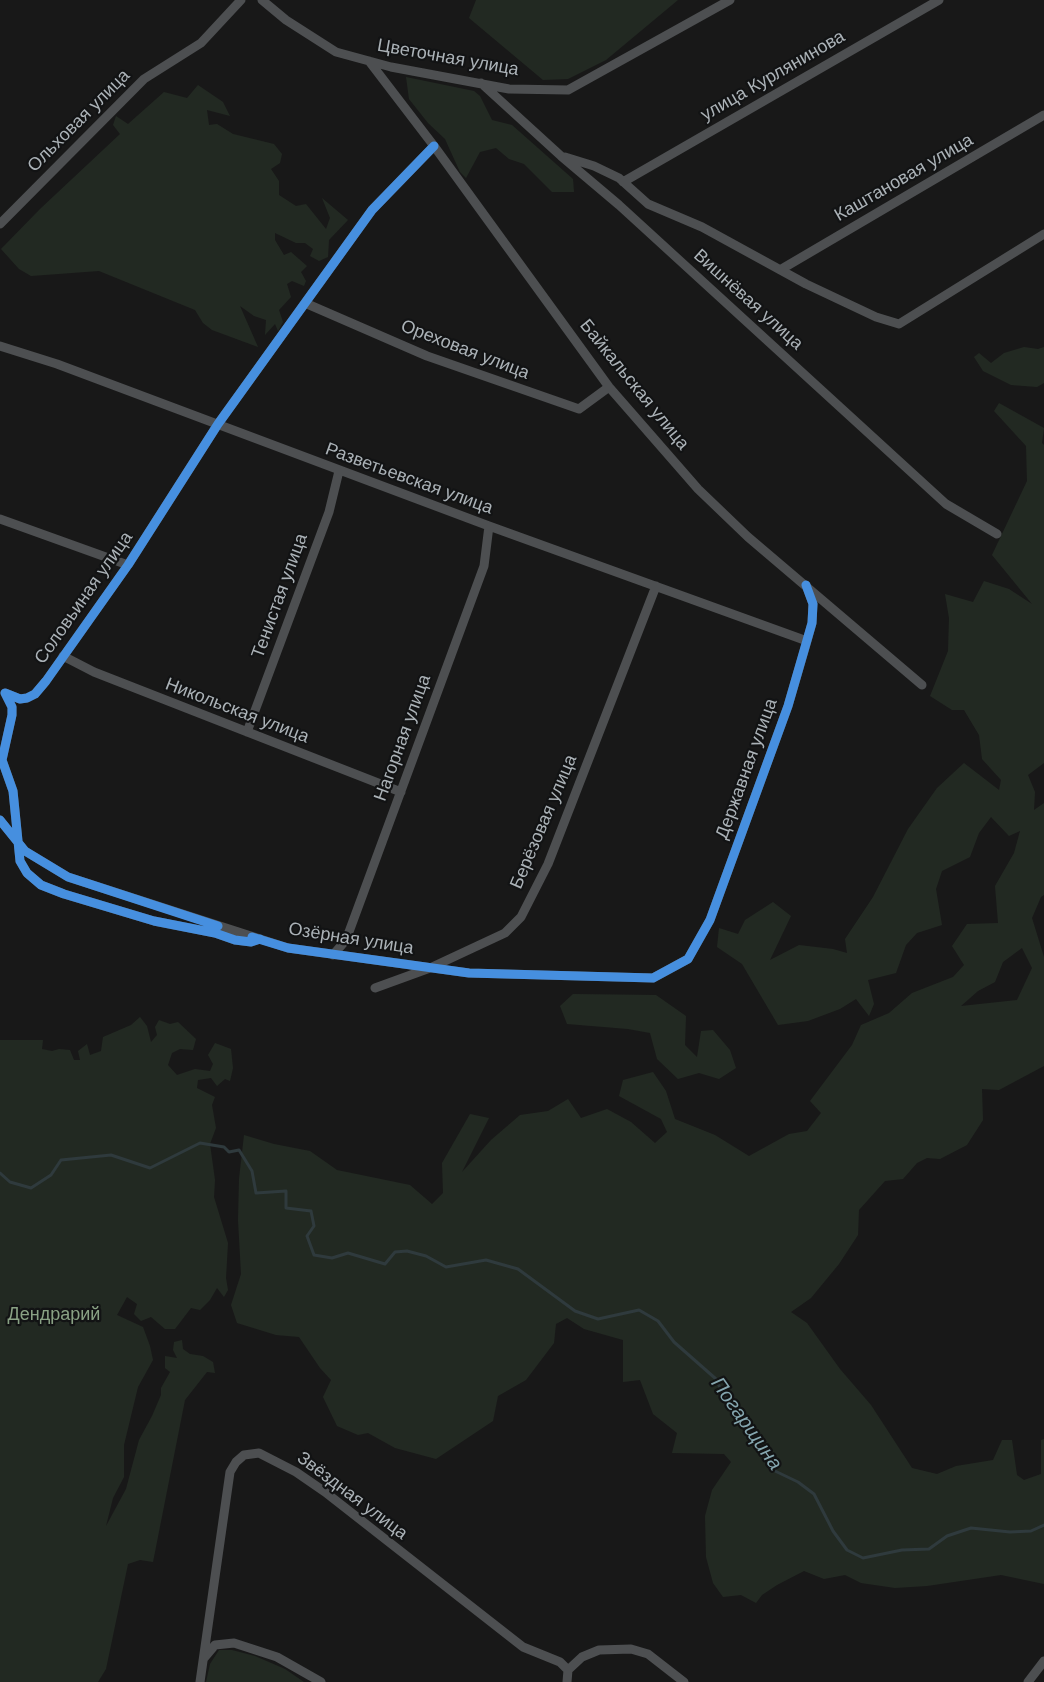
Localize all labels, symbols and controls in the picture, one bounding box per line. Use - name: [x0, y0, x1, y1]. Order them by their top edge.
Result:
- street label: улица Курлянинова: [697, 26, 849, 126]
- street label: Цветочная улица: [376, 35, 520, 81]
- street label: Ольховая улица: [23, 65, 135, 177]
- street label: Каштановая улица: [831, 130, 977, 226]
- street label: Вишнёвая улица: [689, 245, 807, 355]
- street label: Байкальская улица: [575, 315, 693, 455]
- street label: Ореховая улица: [398, 316, 532, 384]
- street label: Разветьевская улица: [322, 439, 496, 519]
- street label: Соловьиная улица: [30, 528, 138, 668]
- street label: Тенистая улица: [247, 531, 313, 661]
- street label: Нагорная улица: [370, 672, 436, 804]
- street label: Никольская улица: [162, 674, 312, 748]
- street label: Державная улица: [712, 696, 782, 842]
- street label: Берёзовая улица: [506, 752, 582, 892]
- street label: Озёрная улица: [287, 918, 415, 960]
- park label: Дендрарий: [8, 1304, 100, 1326]
- water label: Погарщина: [705, 1373, 787, 1475]
- street label: Звёздная улица: [292, 1447, 412, 1545]

